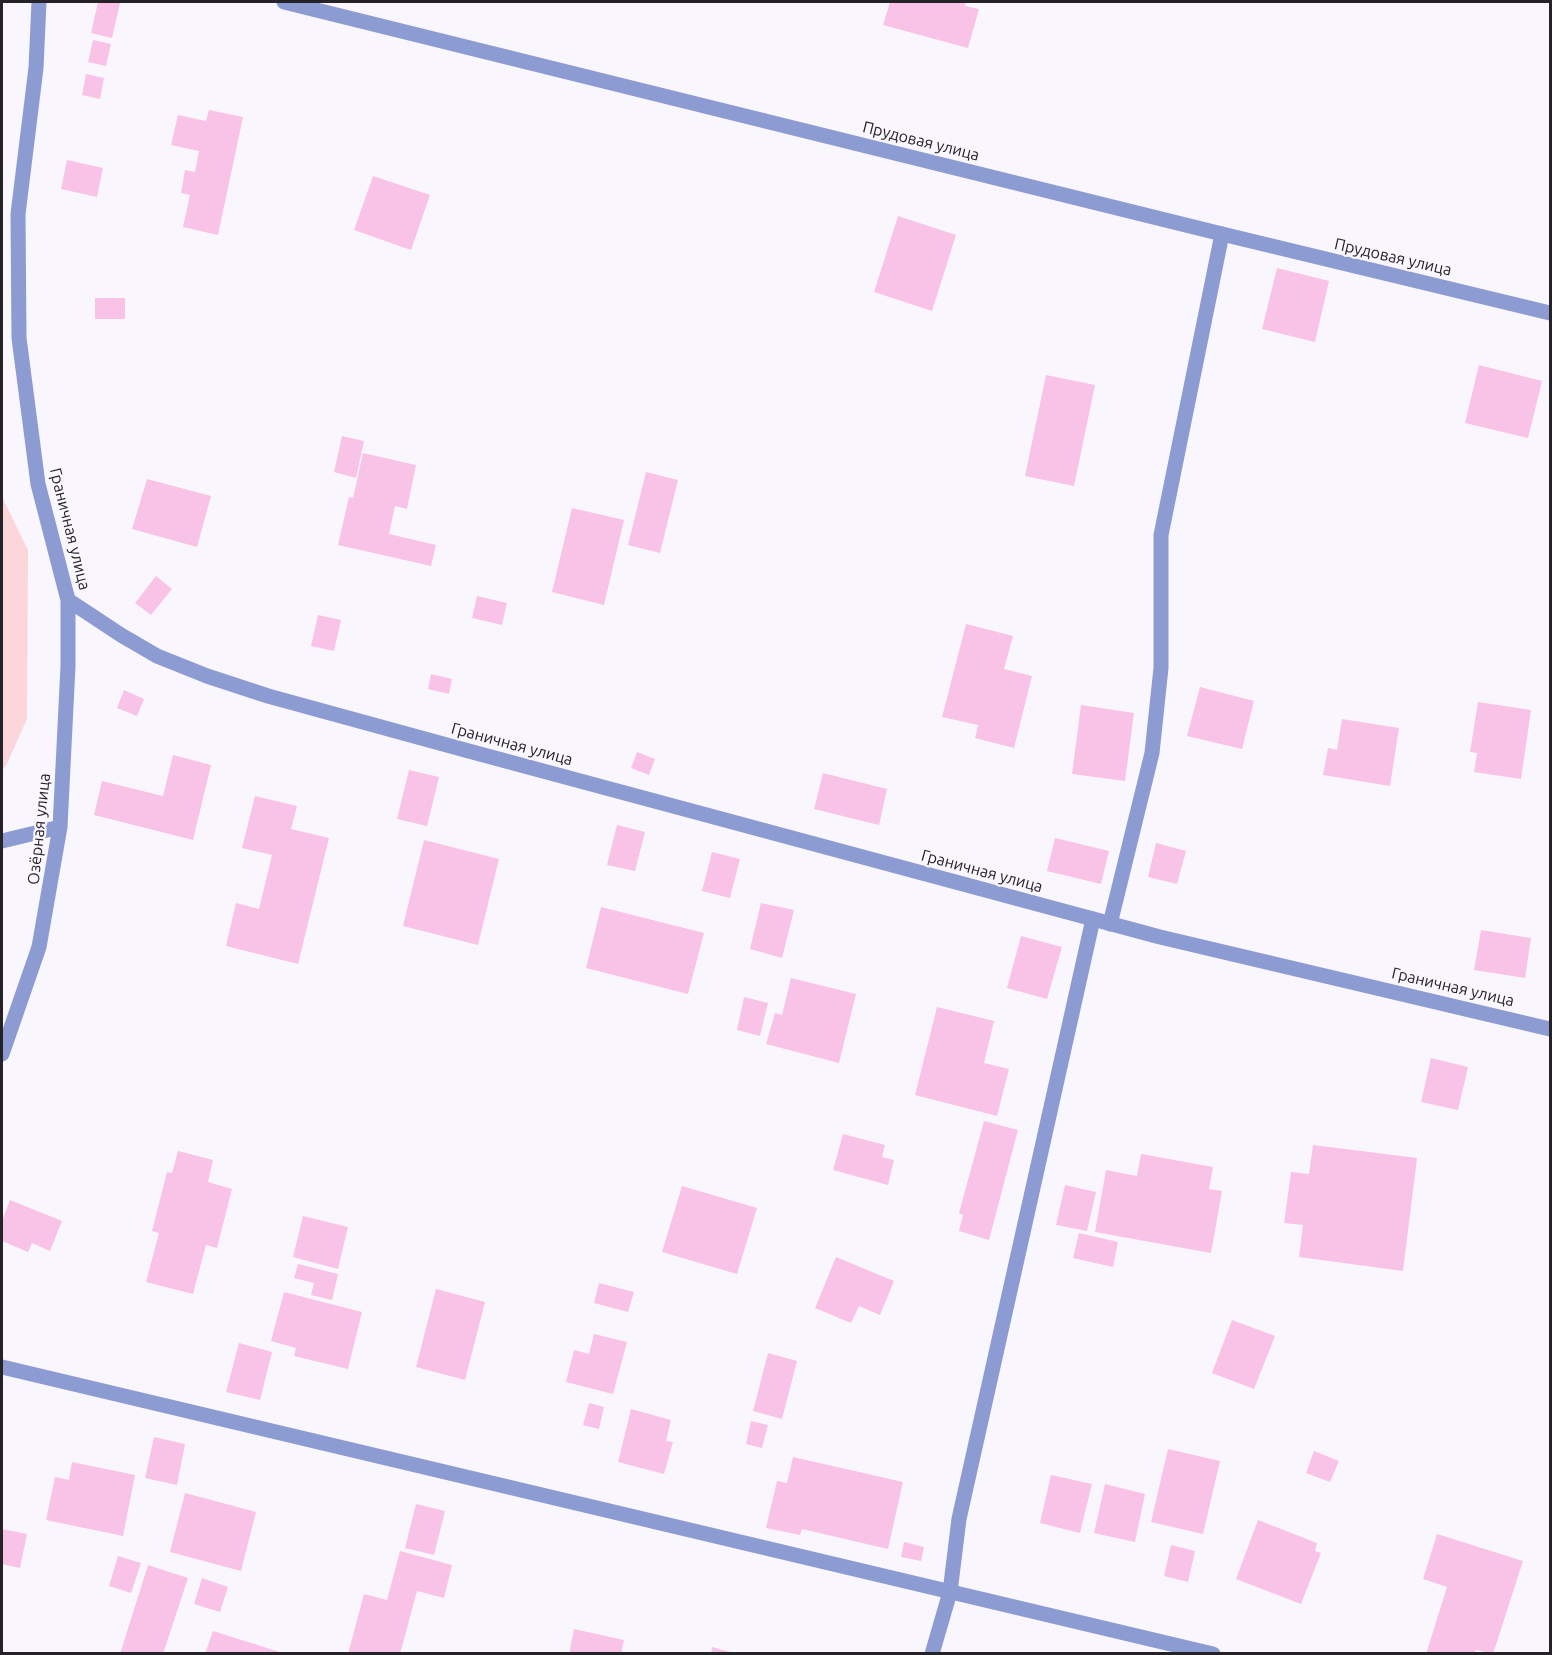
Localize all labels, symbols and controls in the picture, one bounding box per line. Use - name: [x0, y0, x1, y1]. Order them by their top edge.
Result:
- street label: Прудовая улица: [861, 117, 981, 165]
- street label: Прудовая улица: [1333, 234, 1453, 280]
- street label: Граничная улица: [46, 466, 94, 592]
- street label: Граничная улица: [449, 719, 575, 769]
- street label: Озёрная улица: [24, 772, 54, 886]
- street label: Граничная улица: [919, 846, 1045, 896]
- street label: Граничная улица: [1390, 964, 1516, 1010]

